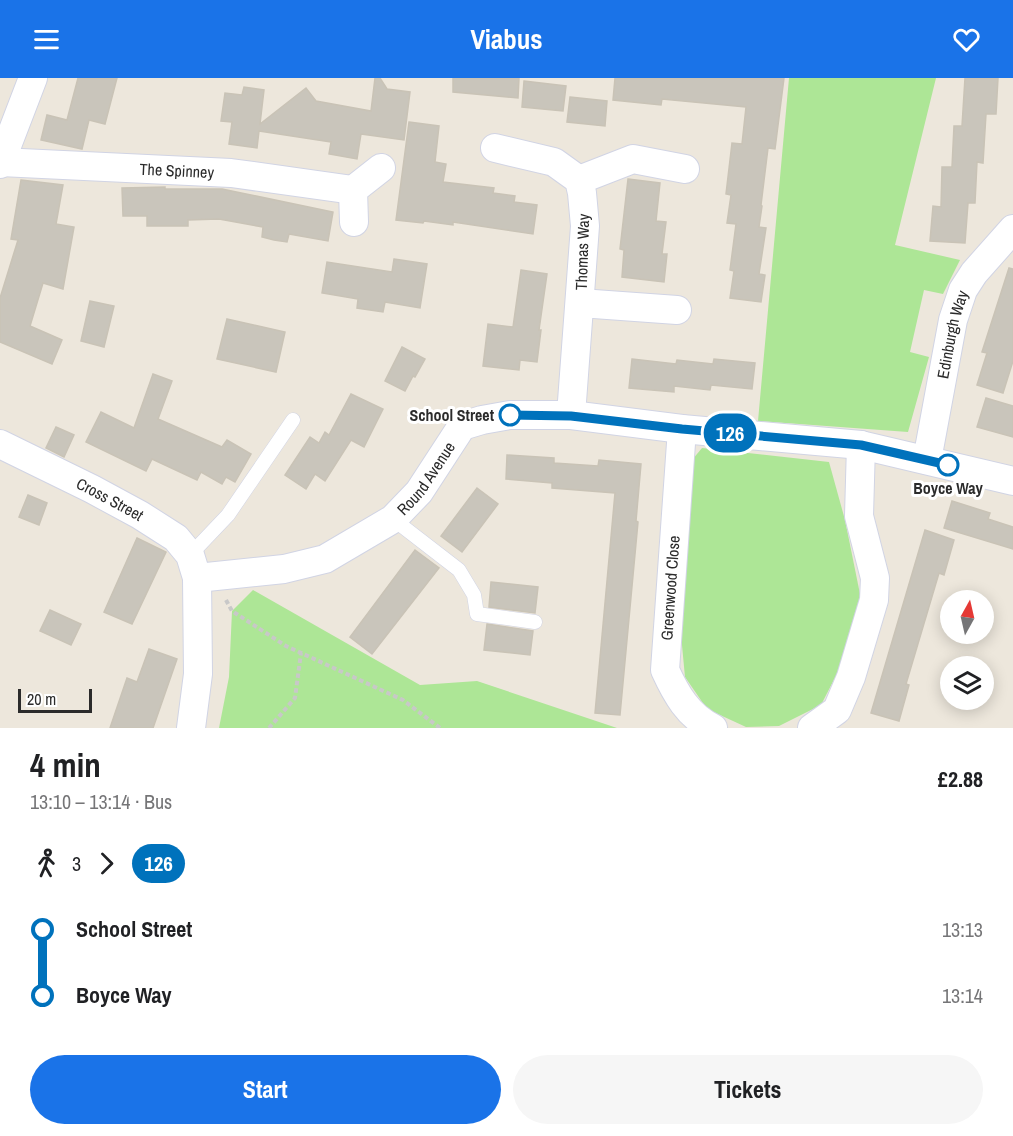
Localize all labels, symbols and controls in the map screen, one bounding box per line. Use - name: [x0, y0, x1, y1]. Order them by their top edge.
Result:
- text: Viabus: [470, 21, 543, 57]
- icon: menu: [30, 23, 63, 56]
- icon: heart: [950, 23, 983, 56]
- street label: The Spinney: [139, 158, 215, 183]
- street label: Thomas Way: [570, 213, 594, 291]
- street label: Edinburgh Way: [931, 287, 973, 380]
- place label: School Street: [409, 404, 495, 426]
- marker: School Street: [499, 404, 521, 426]
- line badge: 126: [696, 414, 765, 452]
- text: 126: [716, 419, 744, 448]
- street label: Round Avenue: [392, 437, 460, 520]
- marker: Boyce Way: [937, 454, 959, 476]
- street label: Cross Street: [73, 472, 148, 526]
- place label: Boyce Way: [913, 477, 983, 499]
- street label: Greenwood Close: [655, 535, 685, 641]
- north arrow: [940, 590, 994, 644]
- map controls: [940, 590, 994, 710]
- button: layers: [940, 656, 994, 710]
- scale bar: [18, 686, 92, 714]
- text: 20 m: [27, 688, 56, 710]
- text: 4 min: [30, 743, 101, 787]
- text: £2.88: [938, 764, 983, 794]
- text: 13:10 – 13:14 · Bus: [30, 788, 172, 815]
- icon: walk: [30, 847, 63, 880]
- icon: forward: [90, 847, 123, 880]
- text: 126: [144, 849, 173, 878]
- text: 3: [72, 850, 81, 877]
- text: School Street: [76, 914, 192, 944]
- text: 13:13: [942, 916, 983, 943]
- text: Boyce Way: [76, 980, 172, 1010]
- text: 13:14: [942, 982, 983, 1009]
- button: Start: [30, 1055, 501, 1124]
- button: Tickets: [513, 1055, 983, 1124]

